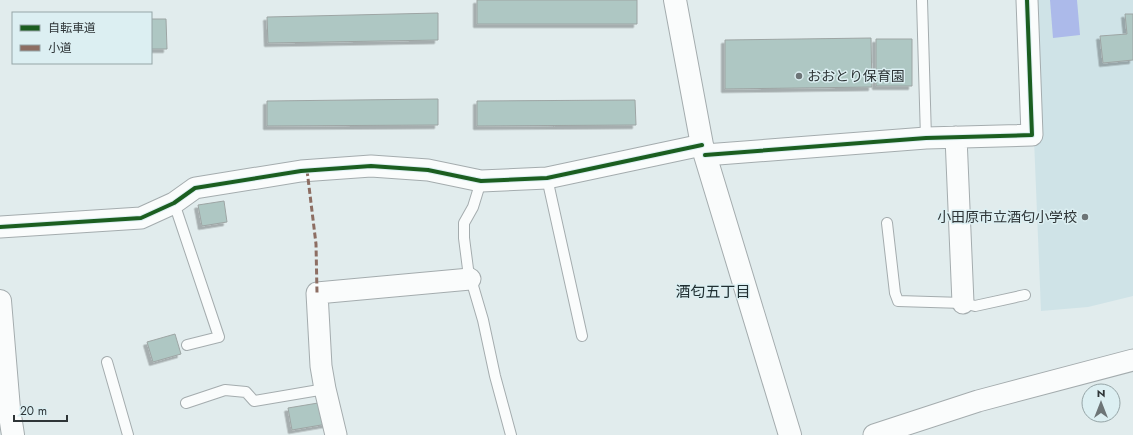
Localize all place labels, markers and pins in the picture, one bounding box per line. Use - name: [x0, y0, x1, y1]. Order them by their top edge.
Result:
- place label: おおとり保育園: [807, 66, 905, 86]
- marker: おおとり保育園: [794, 71, 804, 81]
- place label: 小田原市立酒匂小学校: [937, 207, 1077, 227]
- marker: 小田原市立酒匂小学校: [1080, 212, 1090, 222]

